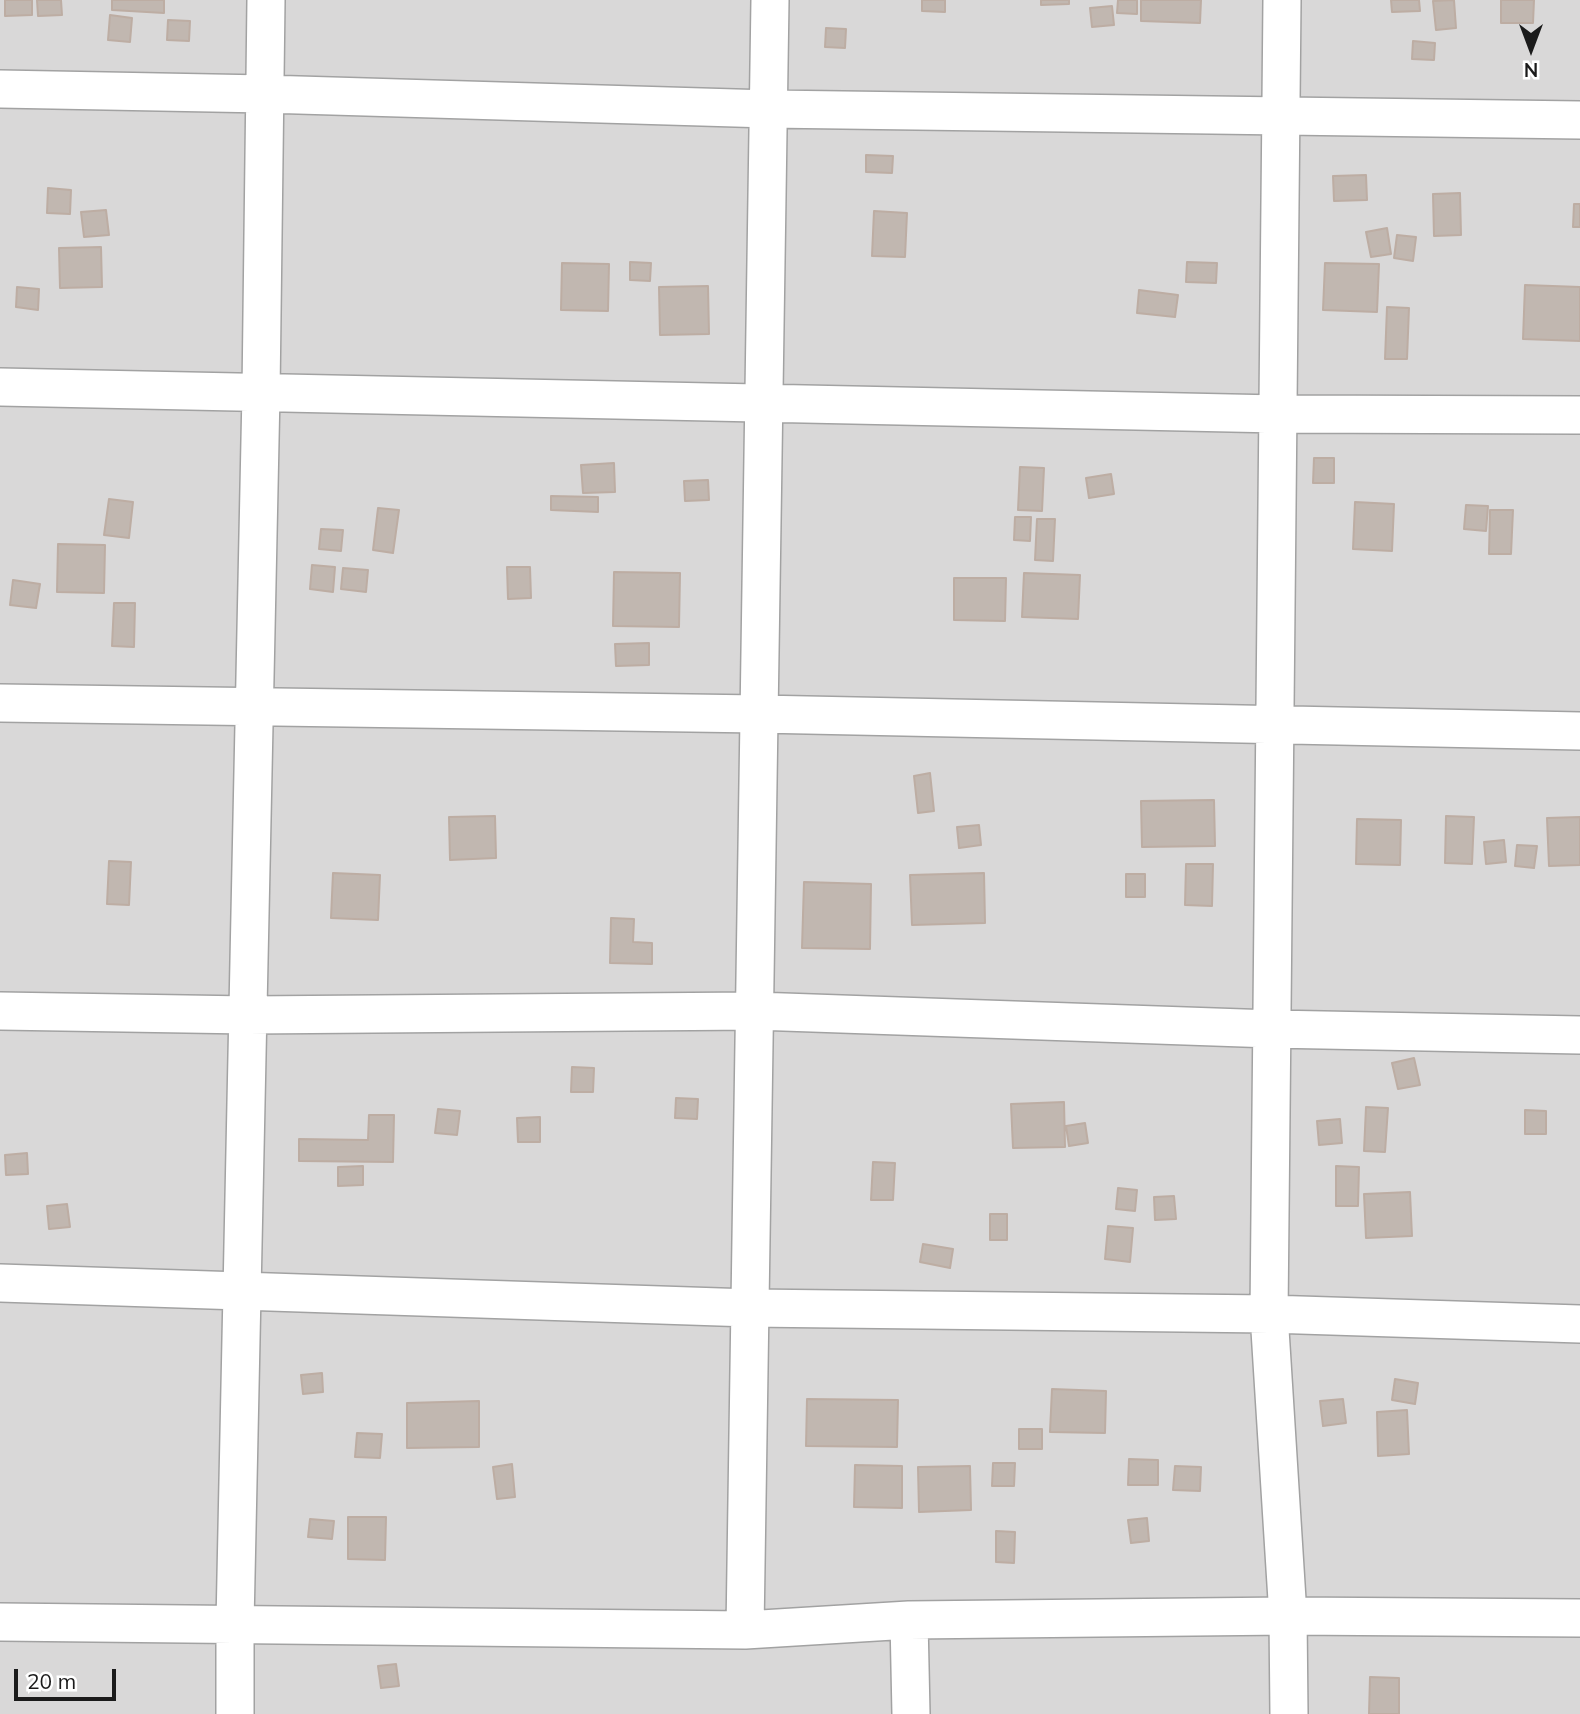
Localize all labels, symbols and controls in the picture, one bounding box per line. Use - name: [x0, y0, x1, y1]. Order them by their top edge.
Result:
- north arrow: [1496, 14, 1566, 84]
- text: N: [1524, 58, 1538, 82]
- scale bar: [18, 1654, 119, 1698]
- text: 20 m: [27, 1668, 76, 1694]

